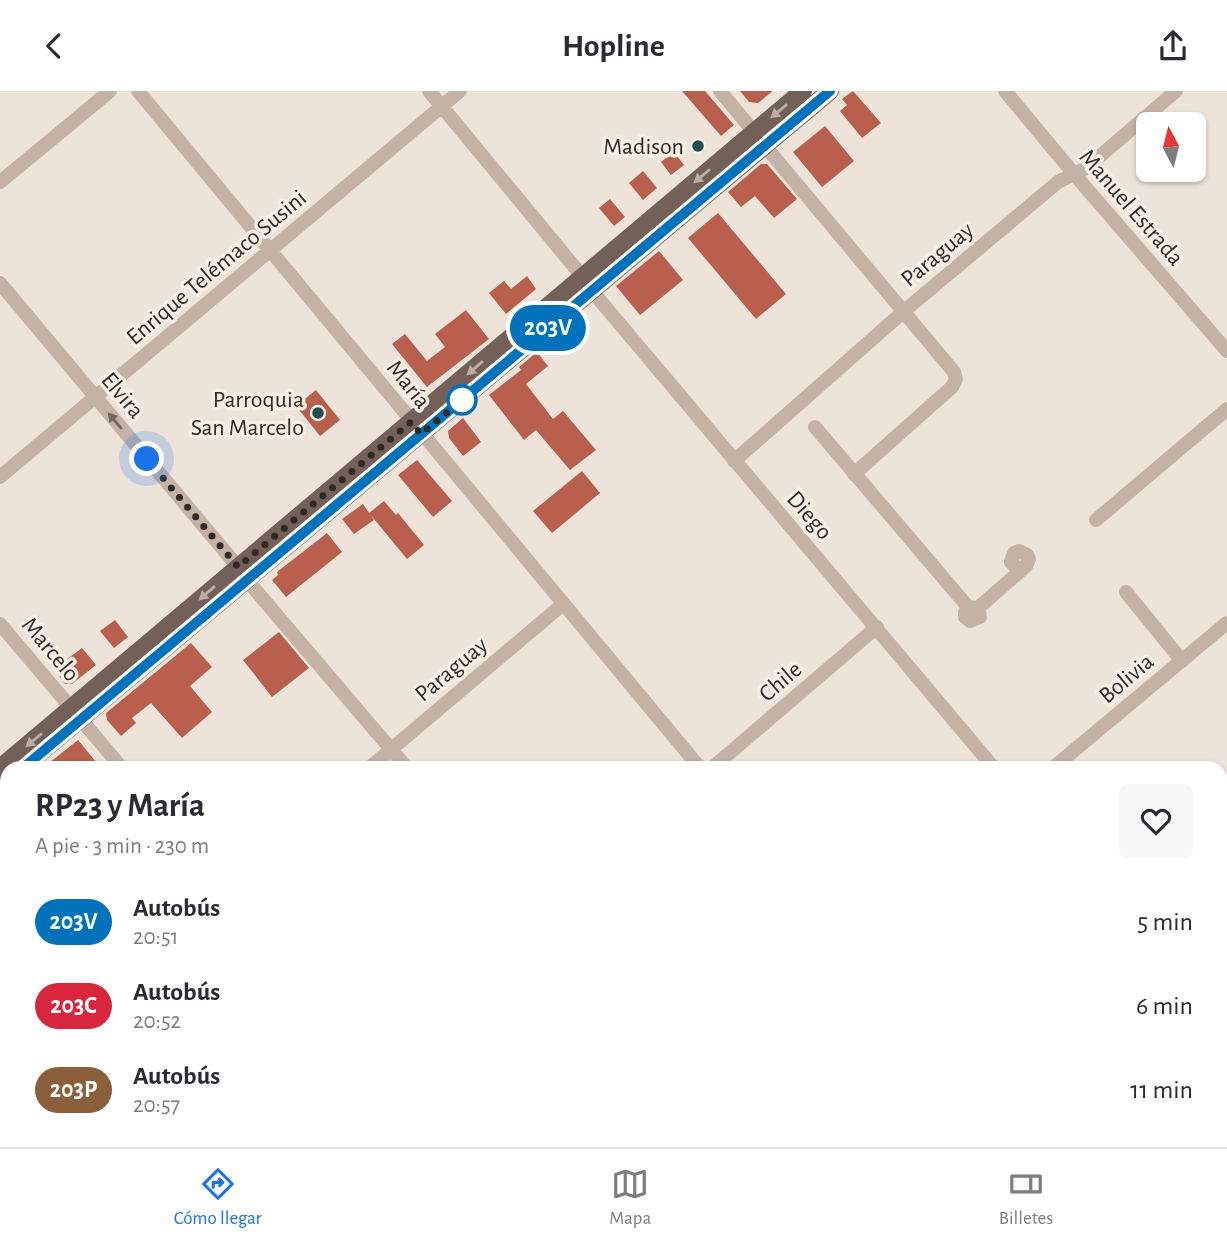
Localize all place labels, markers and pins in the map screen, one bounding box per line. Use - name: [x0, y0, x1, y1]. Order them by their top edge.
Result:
- place label: Madison: [603, 135, 684, 159]
- marker: Madison: [690, 138, 706, 154]
- unlabelled marker: [447, 385, 477, 415]
- place label: Parroquia San Marcelo: [191, 388, 304, 440]
- marker: Parroquia San Marcelo: [310, 405, 326, 421]

